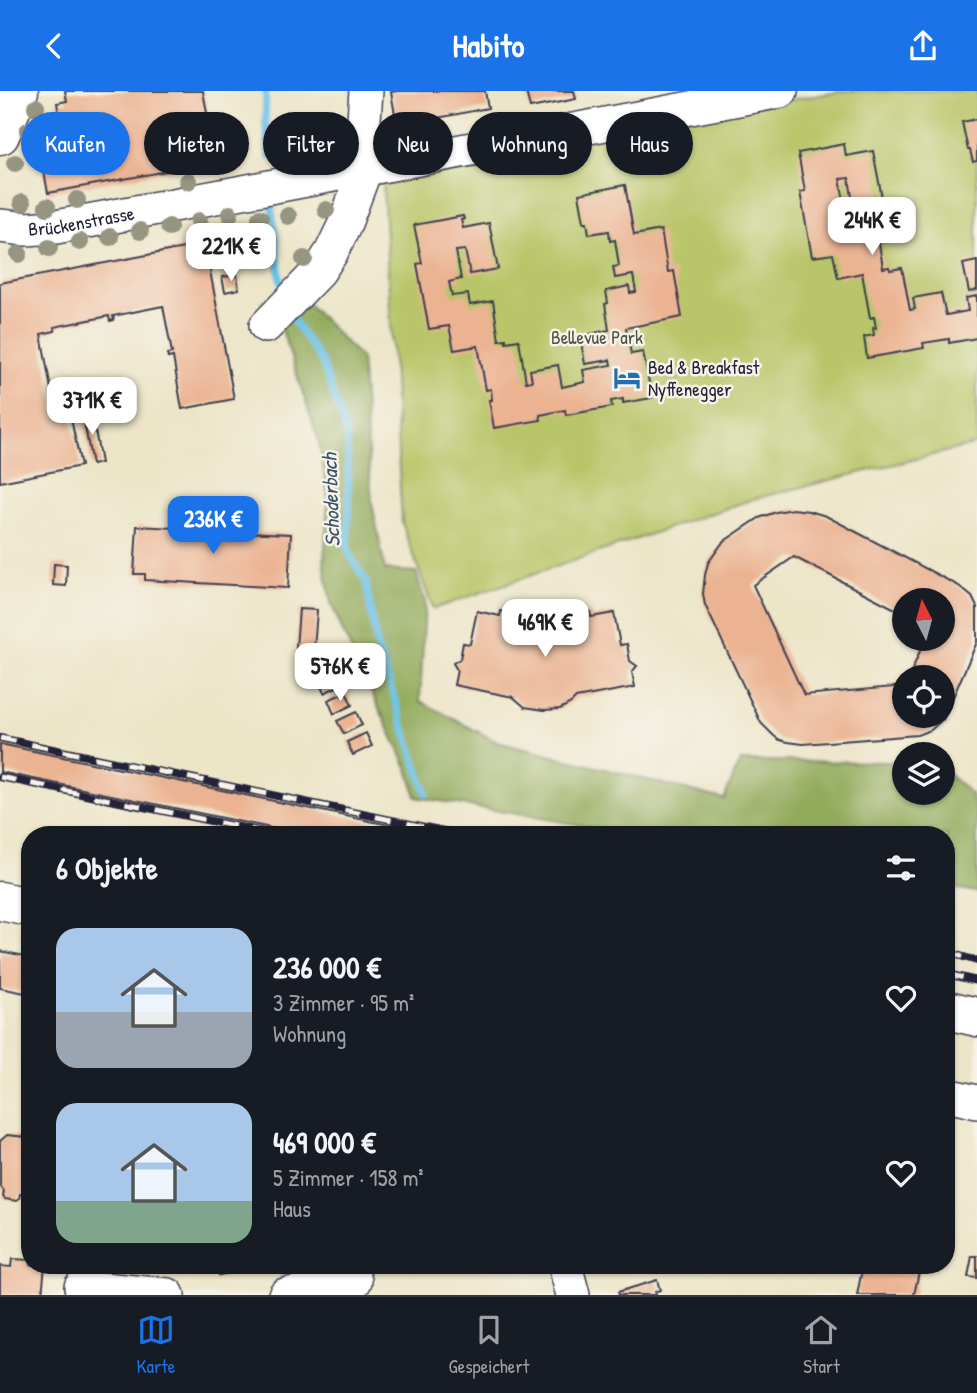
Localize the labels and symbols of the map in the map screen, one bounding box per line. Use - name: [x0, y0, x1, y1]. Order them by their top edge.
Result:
- pin: 244K €: [815, 197, 929, 257]
- street label: Brückenstrasse: [28, 200, 137, 242]
- pin: 221K €: [174, 223, 288, 283]
- park label: Bellevue Park: [551, 324, 643, 350]
- place label: Bed & Breakfast Nyffenegger: [648, 354, 760, 402]
- hotel icon: Bed & Breakfast Nyffenegger: [612, 363, 642, 393]
- pin: 371K €: [35, 377, 149, 437]
- water label: Schoderbach: [314, 452, 347, 547]
- pin: 236K €: [156, 497, 270, 556]
- north arrow: [892, 588, 956, 651]
- pin: 469K €: [488, 599, 602, 659]
- pin: 576K €: [283, 643, 397, 703]

